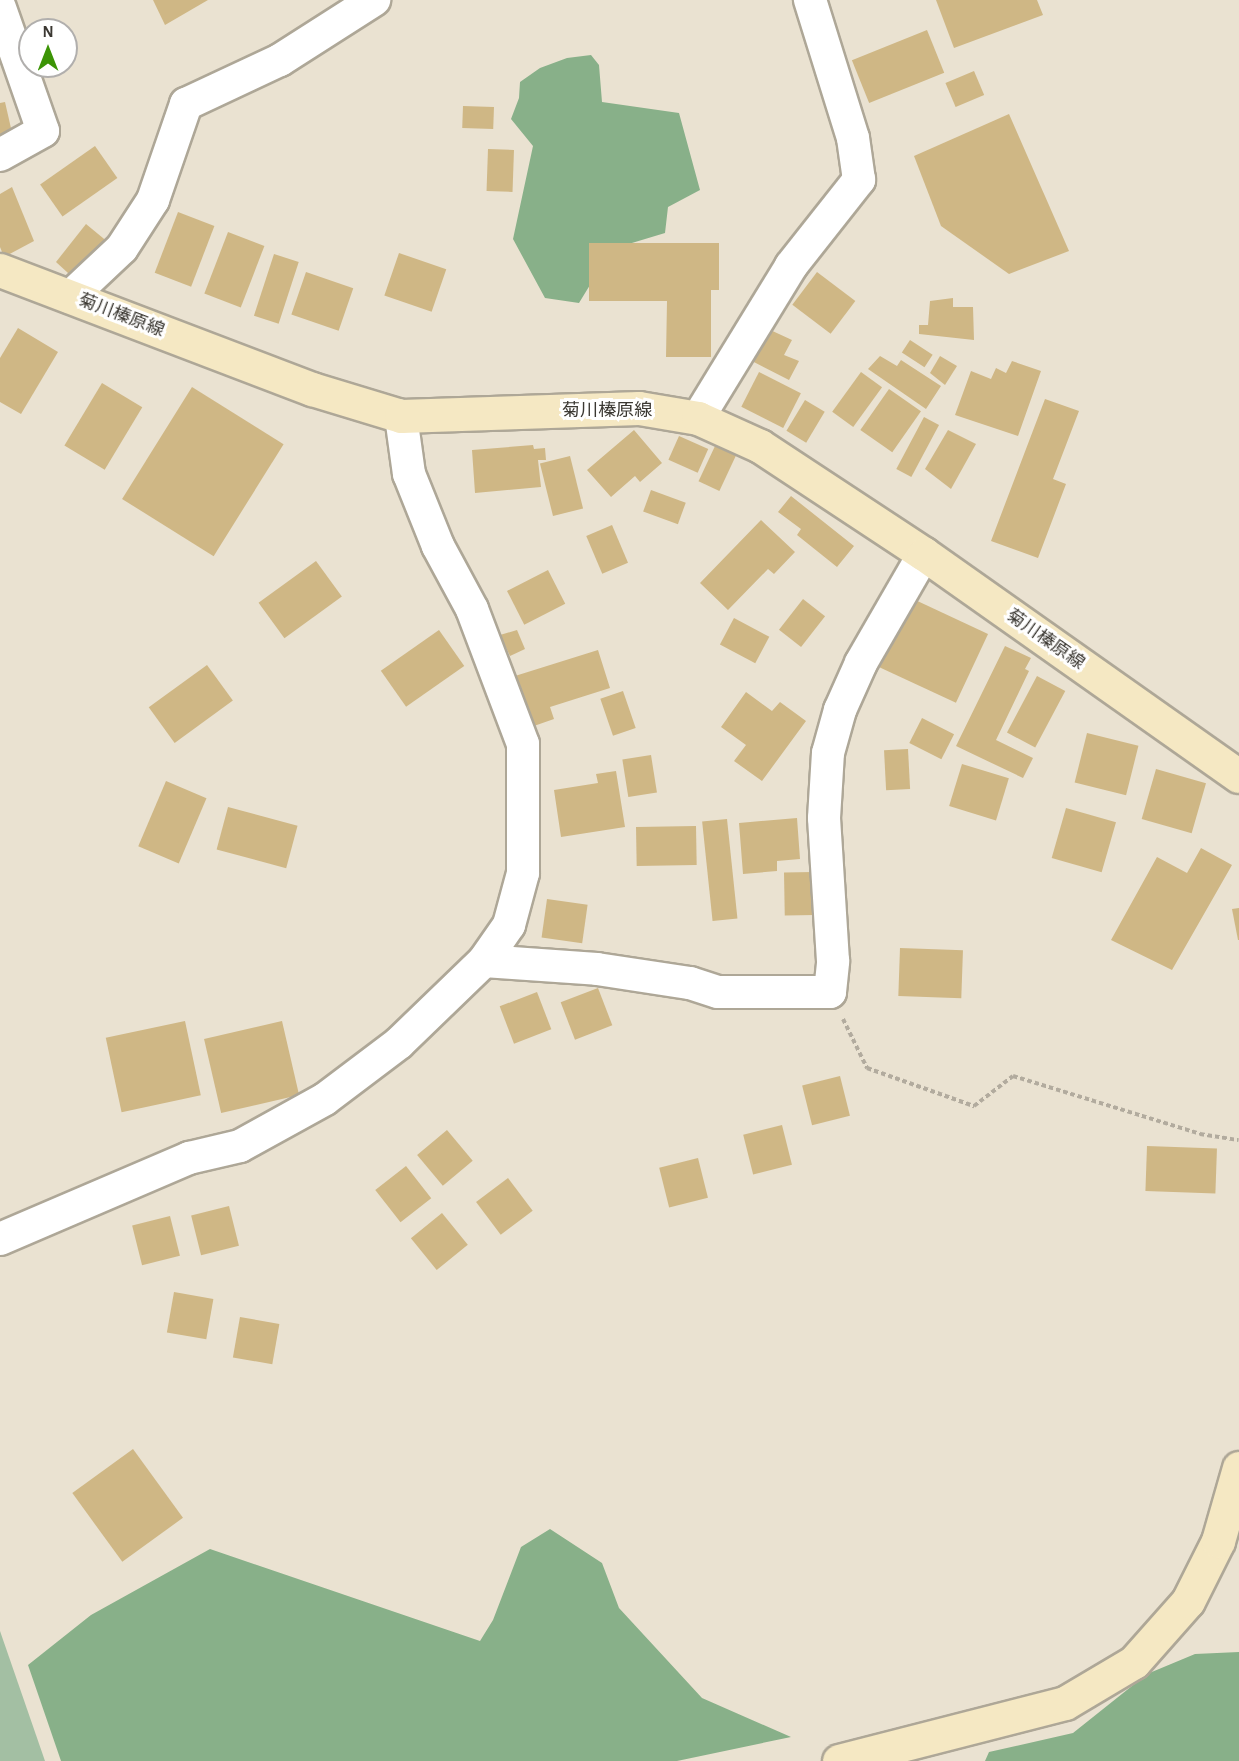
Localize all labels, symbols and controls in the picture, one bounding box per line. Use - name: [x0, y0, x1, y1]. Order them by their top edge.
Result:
- north arrow: [18, 18, 78, 78]
- text: N: [42, 24, 54, 40]
- street label: 菊川榛原線: [75, 290, 167, 342]
- street label: 菊川榛原線: [562, 400, 652, 422]
- street label: 菊川榛原線: [1002, 605, 1088, 675]

